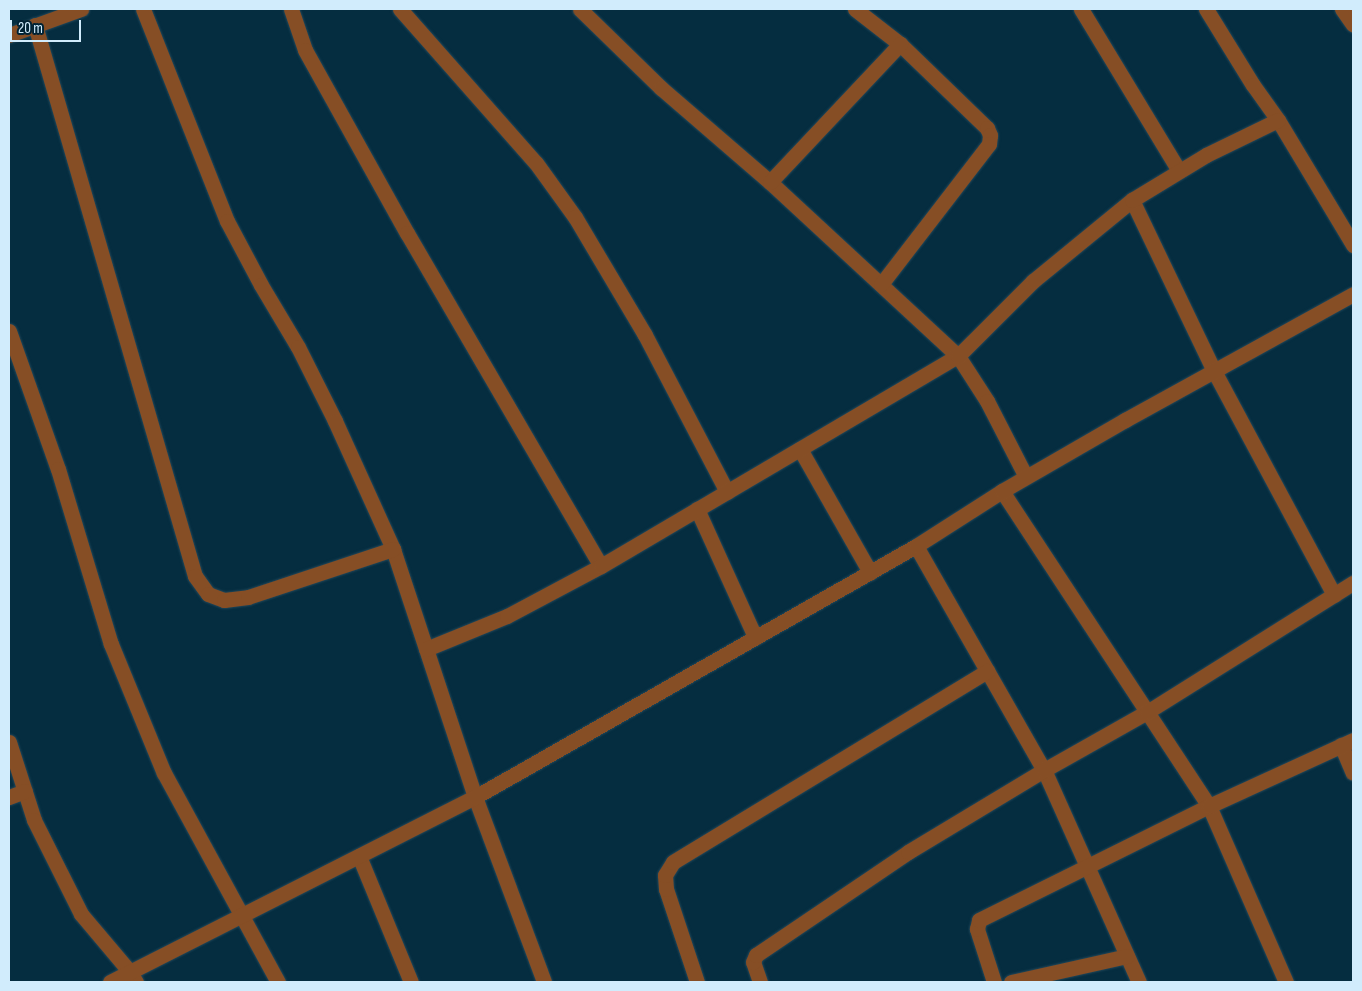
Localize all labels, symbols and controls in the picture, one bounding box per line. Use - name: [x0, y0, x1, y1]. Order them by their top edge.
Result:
- scale bar: [12, 10, 84, 42]
- text: 20 m: [18, 19, 43, 38]

